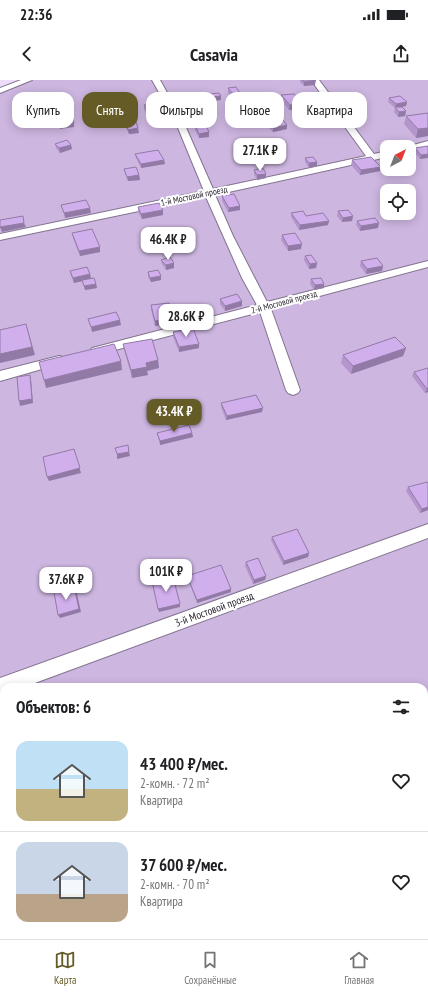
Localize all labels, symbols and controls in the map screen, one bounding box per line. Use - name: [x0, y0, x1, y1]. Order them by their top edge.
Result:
- text: 22:36: [20, 5, 52, 24]
- icon: back: [16, 43, 38, 65]
- text: Casavia: [190, 43, 238, 66]
- icon: share: [390, 43, 412, 65]
- chip: Купить: [12, 92, 74, 128]
- chip: Снять: [82, 92, 138, 128]
- chip: Фильтры: [146, 92, 217, 128]
- chip: Новое: [225, 92, 284, 128]
- chip: Квартира: [292, 92, 367, 128]
- pin: 27.1K ₽: [223, 138, 297, 172]
- north arrow: [380, 140, 416, 176]
- map controls: [380, 140, 416, 220]
- text: 27.1K ₽: [242, 142, 278, 159]
- street label: 1-й Мостовой проезд: [160, 183, 228, 208]
- button: locate: [380, 184, 416, 220]
- pin: 46.4K ₽: [131, 227, 205, 261]
- text: 46.4K ₽: [150, 231, 186, 248]
- street label: 2-й Мостовой проезд: [250, 287, 318, 316]
- pin: 28.6K ₽: [149, 304, 223, 338]
- text: 28.6K ₽: [168, 308, 204, 325]
- pin: 43.4K ₽: [137, 399, 211, 433]
- text: 43.4K ₽: [156, 403, 192, 420]
- pin: 101K ₽: [133, 559, 199, 593]
- text: 101K ₽: [149, 563, 183, 580]
- pin: 37.6K ₽: [29, 567, 103, 601]
- text: 37.6K ₽: [48, 571, 84, 588]
- street label: 3-й Мостовой проезд: [173, 588, 255, 630]
- text: Объектов: 6: [16, 696, 91, 718]
- icon: filters: [390, 696, 412, 718]
- text: 43 400 ₽/мес.: [140, 753, 228, 775]
- icon: home: [48, 757, 96, 805]
- icon: heart: [390, 770, 412, 792]
- text: 2-комн. · 72 m²: [140, 775, 210, 792]
- text: Квартира: [140, 792, 183, 809]
- text: 37 600 ₽/мес.: [140, 854, 227, 876]
- icon: home: [48, 858, 96, 906]
- icon: heart: [390, 871, 412, 893]
- text: 2-комн. · 70 m²: [140, 876, 210, 893]
- text: Квартира: [140, 893, 183, 910]
- tab: Карта: [54, 949, 76, 987]
- tab: Сохранённые: [184, 949, 237, 987]
- tab: Главная: [344, 949, 374, 987]

